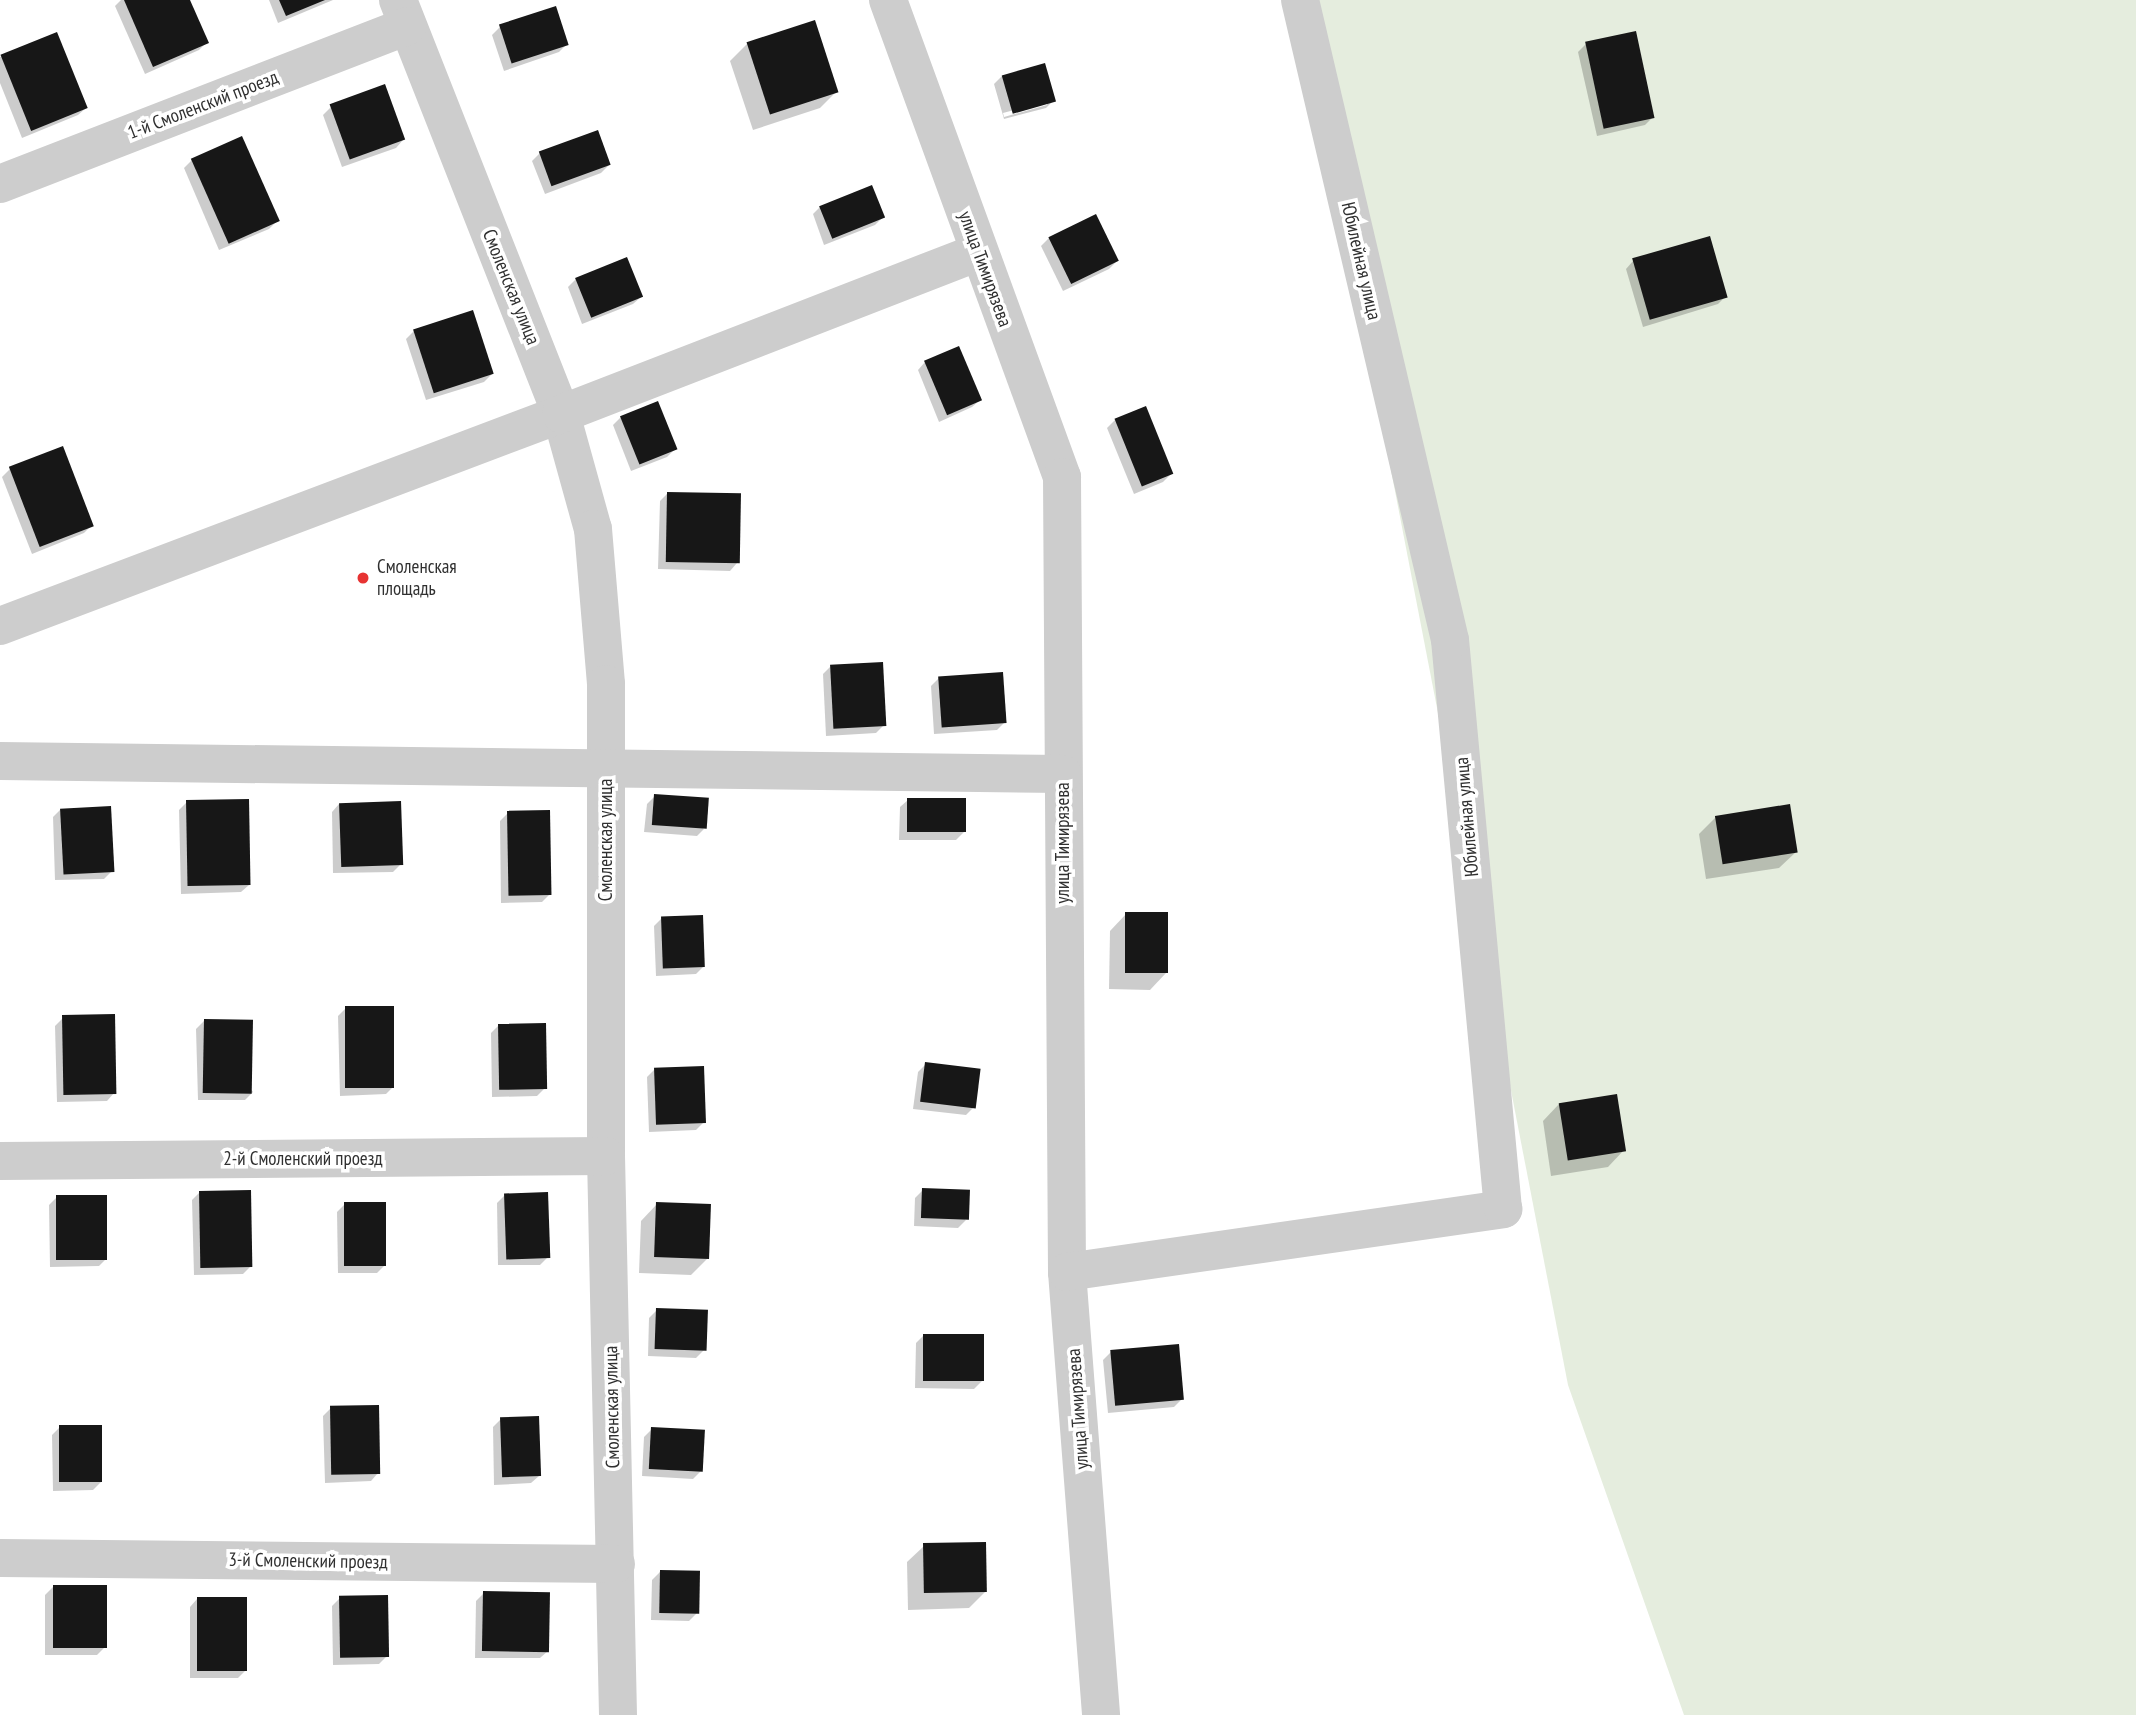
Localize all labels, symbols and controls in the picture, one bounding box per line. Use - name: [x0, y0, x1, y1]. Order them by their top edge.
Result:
- street label: 1-й Смоленский проезд: [124, 66, 282, 144]
- street label: Юбилейная улица: [1336, 200, 1386, 322]
- street label: улица Тимирязева: [953, 208, 1017, 330]
- street label: Смоленская улица: [477, 226, 545, 348]
- place label: Смоленская площадь: [377, 556, 457, 600]
- marker: Смоленская площадь: [355, 570, 371, 586]
- street label: Юбилейная улица: [1450, 756, 1484, 878]
- street label: Смоленская улица: [595, 779, 617, 901]
- street label: улица Тимирязева: [1052, 782, 1074, 904]
- street label: 2-й Смоленский проезд: [223, 1148, 383, 1170]
- street label: Смоленская улица: [600, 1345, 624, 1469]
- street label: улица Тимирязева: [1062, 1347, 1094, 1471]
- street label: 3-й Смоленский проезд: [228, 1548, 388, 1574]

